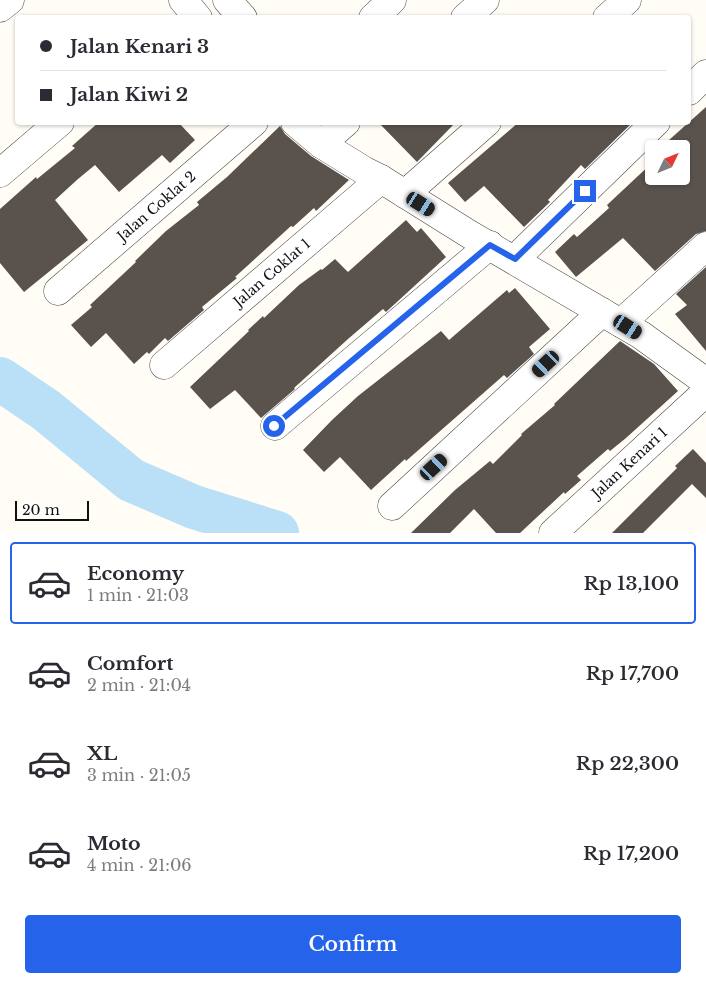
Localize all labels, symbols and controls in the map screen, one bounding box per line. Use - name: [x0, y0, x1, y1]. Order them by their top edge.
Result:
- text: Jalan Kenari 3: [70, 35, 209, 58]
- text: Jalan Kiwi 2: [70, 83, 188, 106]
- north arrow: [645, 140, 690, 185]
- map controls: [645, 140, 690, 185]
- street label: Jalan Coklat 2: [112, 167, 199, 246]
- route end: [574, 180, 596, 202]
- car: [404, 190, 437, 218]
- street label: Jalan Coklat 1: [228, 235, 314, 312]
- car: [611, 313, 644, 341]
- car: [529, 348, 562, 380]
- route start: [263, 415, 285, 437]
- street label: Jalan Kenari 1: [586, 423, 671, 503]
- car: [417, 451, 450, 483]
- scale bar: [15, 498, 89, 521]
- text: 20 m: [22, 501, 60, 519]
- icon: car: [27, 561, 72, 606]
- text: Economy: [87, 562, 184, 585]
- text: Rp 13,100: [583, 572, 679, 595]
- text: 1 min · 21:03: [87, 585, 189, 605]
- icon: car: [27, 651, 72, 696]
- text: Comfort: [87, 652, 174, 675]
- text: Rp 17,700: [586, 662, 679, 685]
- text: 2 min · 21:04: [87, 675, 191, 695]
- icon: car: [27, 741, 72, 786]
- text: XL: [87, 742, 117, 765]
- text: Rp 22,300: [576, 752, 679, 775]
- text: 3 min · 21:05: [87, 765, 191, 785]
- icon: car: [27, 831, 72, 876]
- text: Moto: [87, 832, 141, 855]
- text: Rp 17,200: [583, 842, 679, 865]
- text: 4 min · 21:06: [87, 855, 192, 875]
- button: Confirm: [25, 915, 681, 973]

